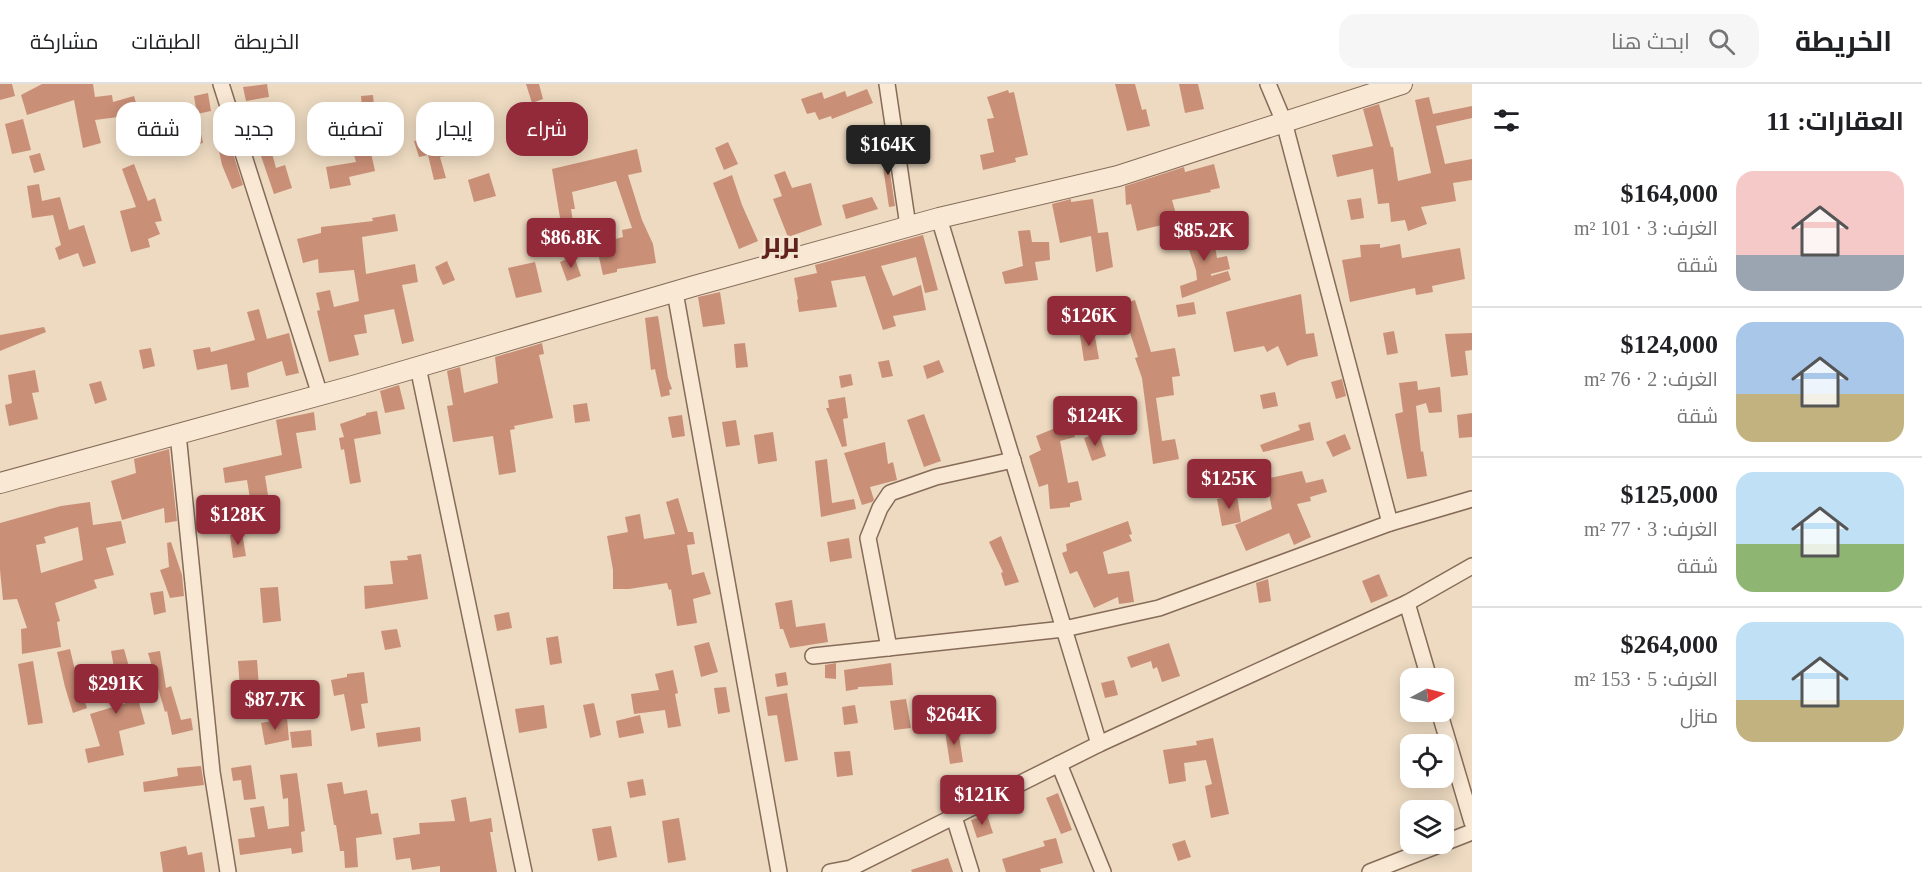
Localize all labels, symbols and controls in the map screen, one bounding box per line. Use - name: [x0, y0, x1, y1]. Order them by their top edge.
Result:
- search box: [1339, 14, 1759, 68]
- icon: search: [1705, 25, 1738, 58]
- text: الخريطة: [1795, 26, 1892, 57]
- text: ابحث هنا: [1611, 29, 1690, 54]
- text: مشاركة: [30, 30, 99, 54]
- text: الطبقات: [132, 30, 201, 54]
- text: الخريطة: [234, 30, 300, 54]
- chip: شقة: [116, 102, 201, 156]
- chip: جديد: [213, 102, 295, 156]
- chip: تصفية: [307, 102, 404, 156]
- chip: إيجار: [416, 102, 494, 156]
- chip: شراء: [506, 102, 588, 156]
- icon: filters: [1490, 104, 1523, 137]
- text: العقارات: 11: [1766, 107, 1904, 136]
- pin: $164K: [846, 125, 930, 176]
- text: $164K: [860, 133, 916, 155]
- text: $164,000: [1621, 179, 1718, 208]
- icon: home: [1784, 195, 1856, 267]
- pin: $85.2K: [1155, 211, 1253, 262]
- text: الغرف: 3 · 101 m²: [1574, 217, 1718, 239]
- pin: $86.8K: [522, 218, 620, 269]
- text: $85.2K: [1174, 219, 1234, 241]
- text: $86.8K: [541, 226, 601, 248]
- district label: بربر: [761, 227, 800, 259]
- text: شقة: [1677, 254, 1718, 276]
- pin: $126K: [1047, 296, 1131, 347]
- text: $126K: [1061, 304, 1117, 326]
- text: $124,000: [1621, 330, 1718, 359]
- icon: home: [1784, 346, 1856, 418]
- text: الغرف: 2 · 76 m²: [1584, 368, 1718, 390]
- pin: $124K: [1053, 396, 1137, 447]
- text: $124K: [1067, 404, 1123, 426]
- text: شقة: [1677, 405, 1718, 427]
- pin: $125K: [1187, 459, 1271, 510]
- text: $125K: [1201, 467, 1257, 489]
- text: $125,000: [1621, 480, 1718, 509]
- pin: $128K: [196, 495, 280, 546]
- icon: home: [1784, 496, 1856, 568]
- text: $128K: [210, 503, 266, 525]
- text: الغرف: 3 · 77 m²: [1584, 518, 1718, 540]
- text: شقة: [1677, 555, 1718, 577]
- text: $264,000: [1621, 630, 1718, 659]
- icon: home: [1784, 646, 1856, 718]
- pin: $291K: [74, 664, 158, 715]
- north arrow: [1400, 668, 1454, 722]
- map controls: [1400, 668, 1454, 854]
- text: الغرف: 5 · 153 m²: [1574, 668, 1718, 690]
- text: $291K: [88, 672, 144, 694]
- pin: $87.7K: [226, 680, 324, 731]
- text: $87.7K: [245, 688, 305, 710]
- pin: $264K: [912, 695, 996, 746]
- text: $264K: [926, 703, 982, 725]
- text: منزل: [1680, 705, 1718, 727]
- button: locate: [1400, 734, 1454, 788]
- pin: $121K: [940, 775, 1024, 826]
- text: $121K: [954, 783, 1010, 805]
- button: layers: [1400, 800, 1454, 854]

